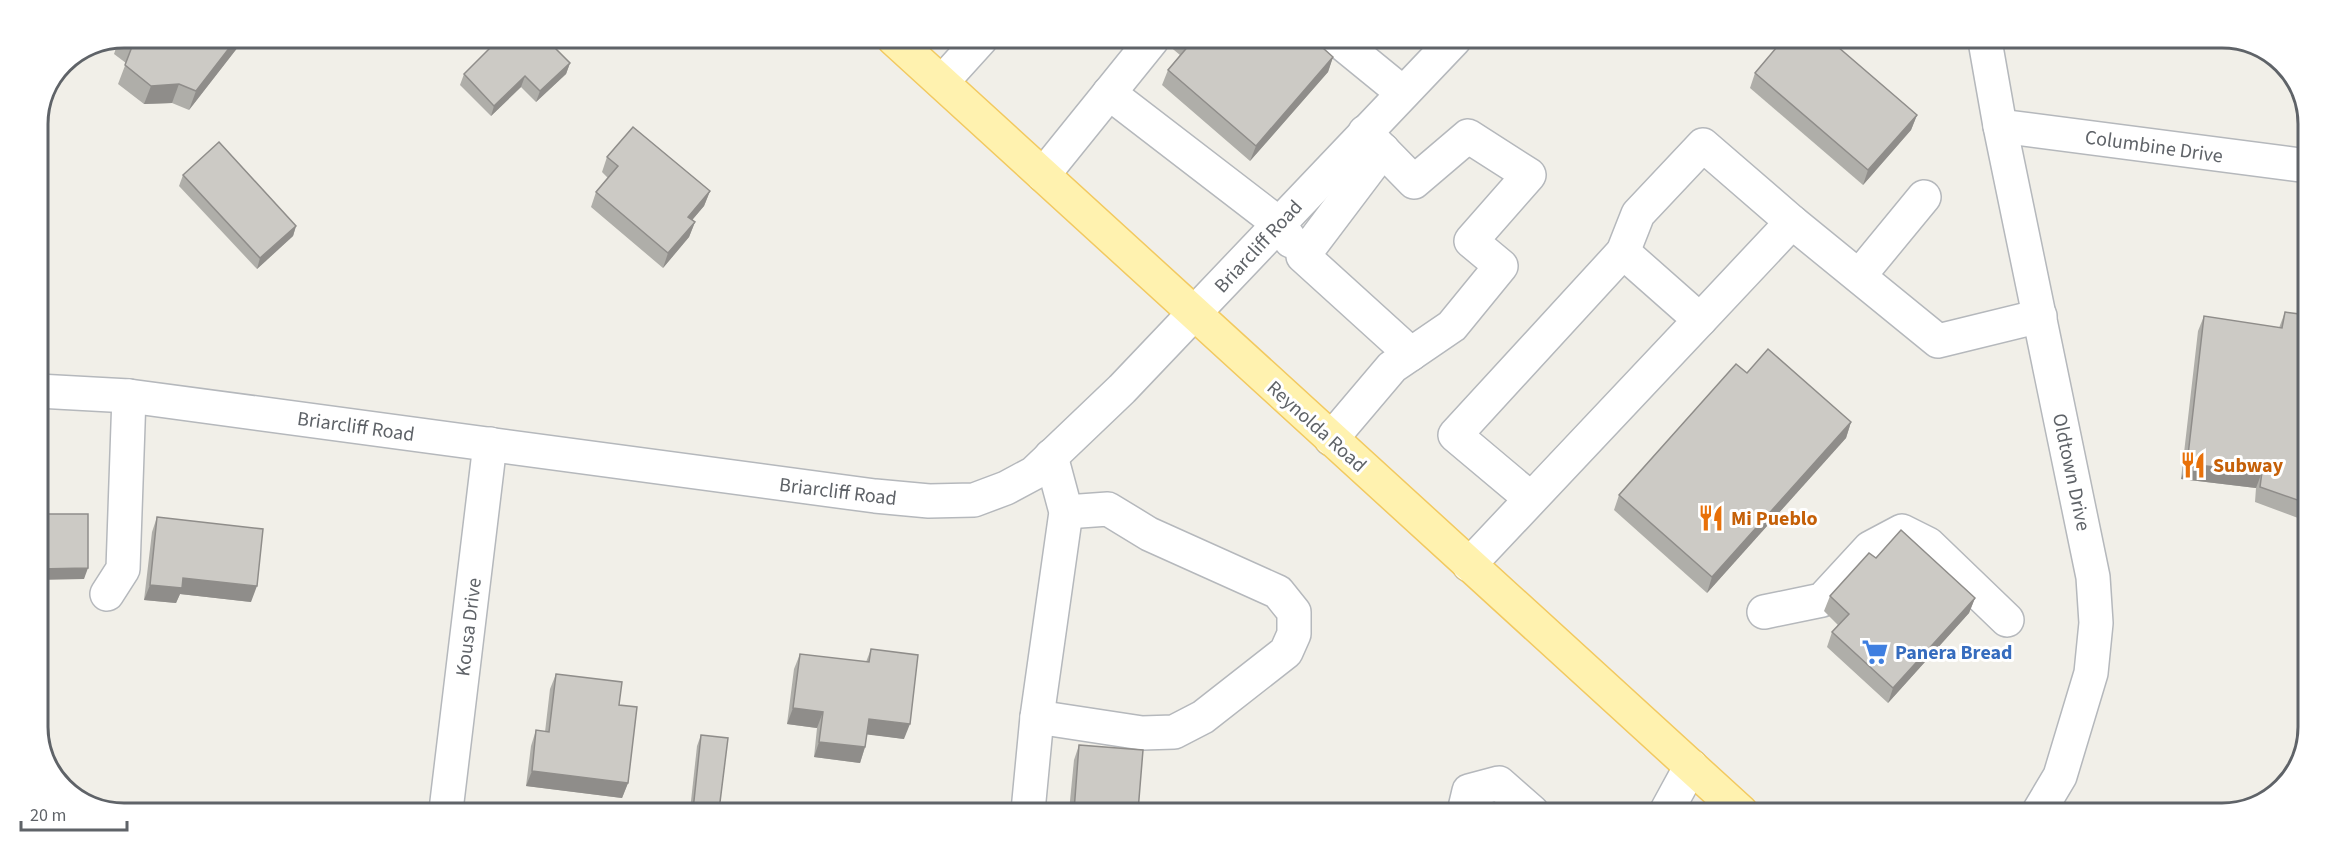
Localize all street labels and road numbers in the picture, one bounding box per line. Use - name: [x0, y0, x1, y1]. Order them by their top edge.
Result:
- street label: Columbine Drive: [2083, 123, 2225, 171]
- street label: Briarcliff Road: [1208, 194, 1309, 299]
- street label: Reynolda Road: [1260, 374, 1372, 479]
- street label: Briarcliff Road: [295, 405, 416, 449]
- street label: Oldtown Drive: [2045, 411, 2097, 534]
- street label: Briarcliff Road: [778, 471, 898, 513]
- street label: Kousa Drive: [449, 576, 489, 678]

